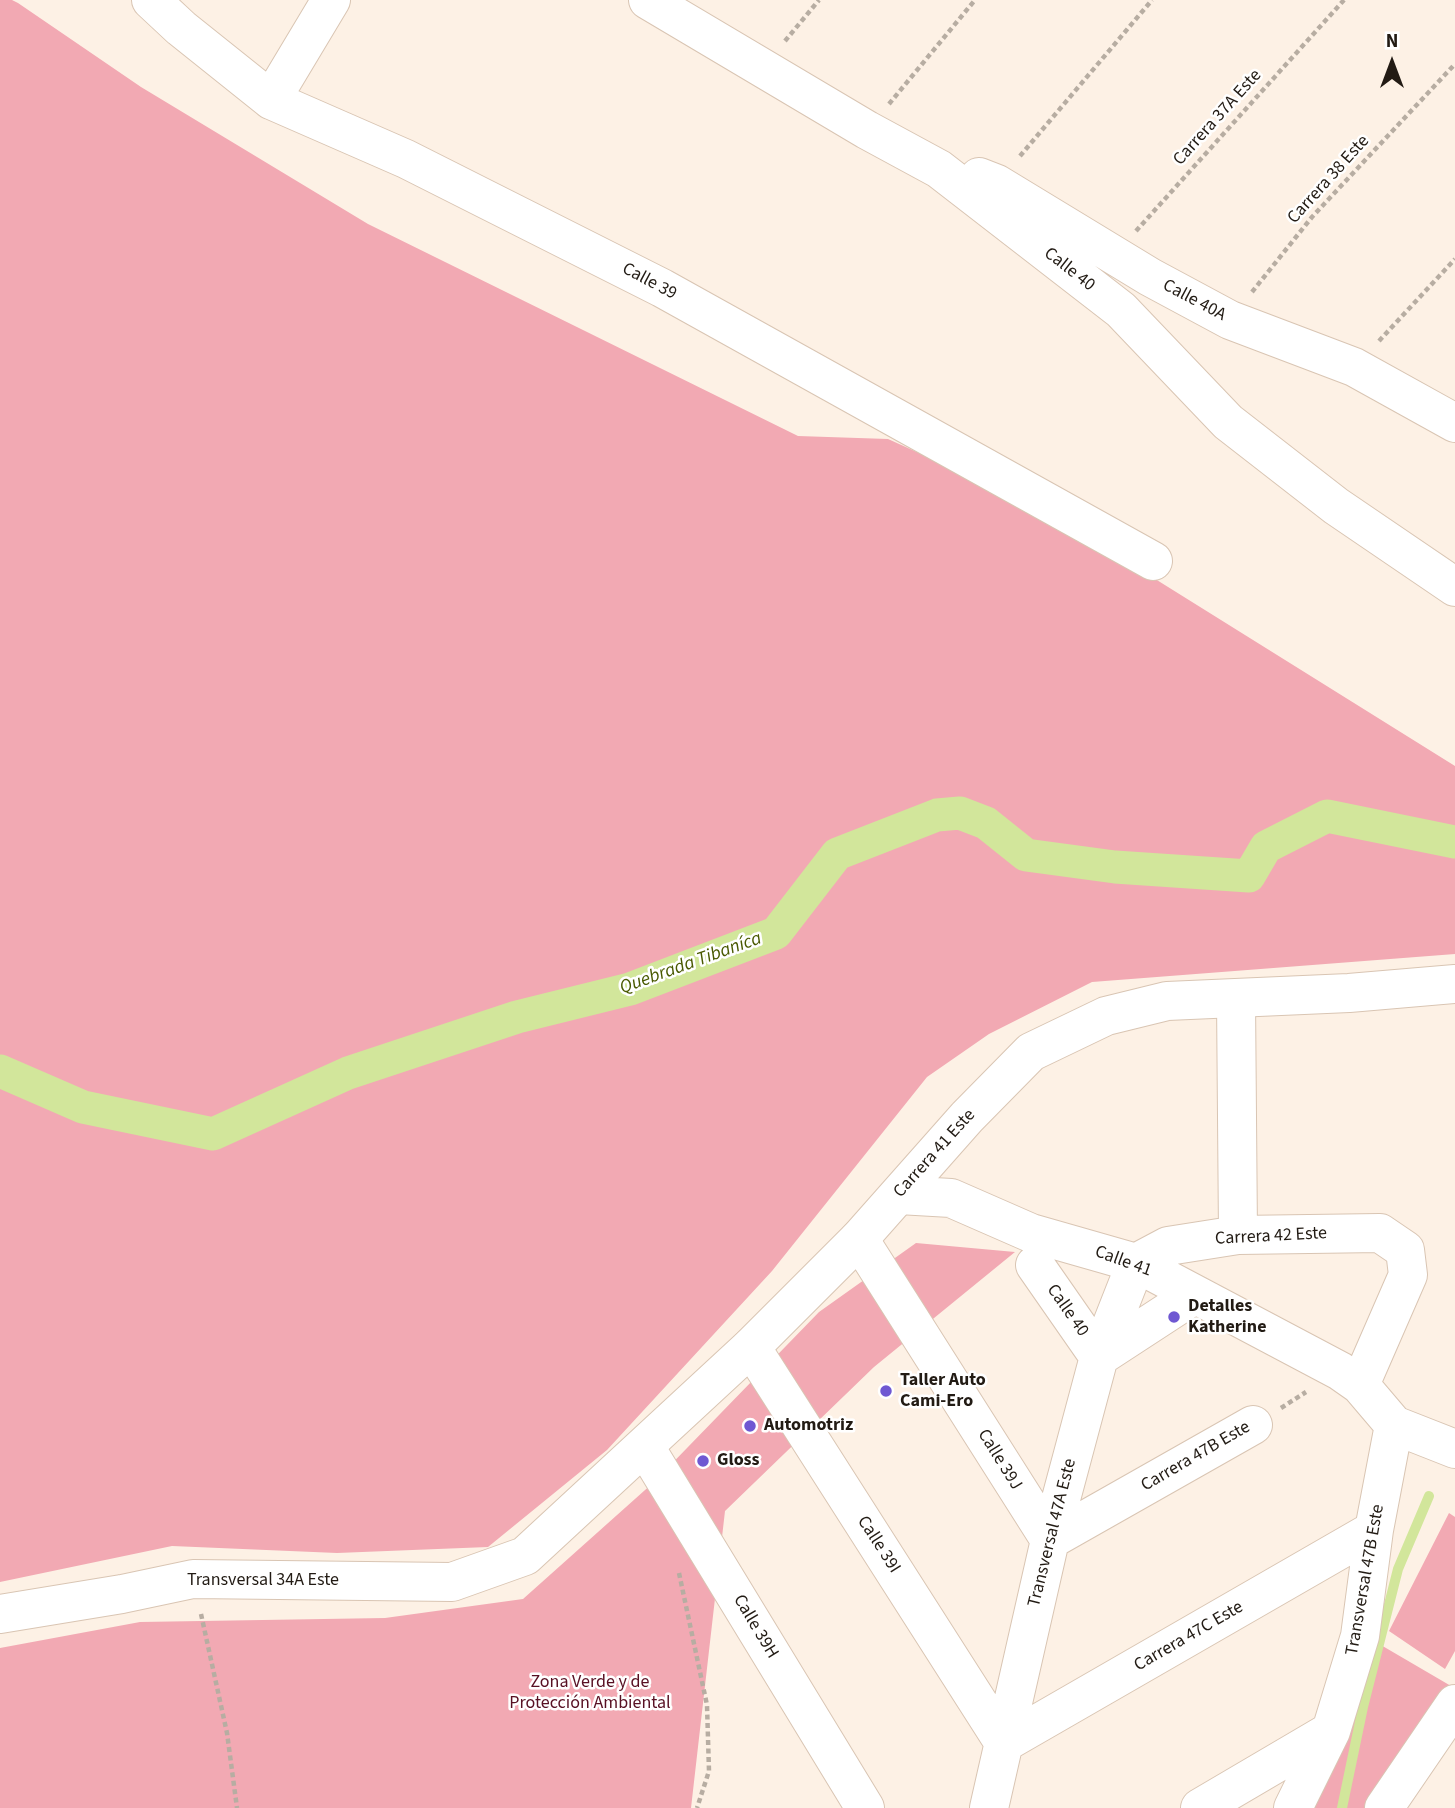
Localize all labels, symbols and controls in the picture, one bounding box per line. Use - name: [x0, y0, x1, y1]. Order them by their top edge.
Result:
- north arrow: [1357, 28, 1427, 98]
- text: N: [1386, 28, 1398, 55]
- street label: Carrera 37A Este: [1169, 66, 1267, 170]
- street label: Carrera 38 Este: [1284, 131, 1374, 229]
- street label: Calle 40: [1039, 243, 1099, 297]
- street label: Calle 39: [618, 259, 680, 305]
- street label: Calle 40A: [1159, 275, 1229, 327]
- water label: Quebrada Tibaníca: [617, 928, 765, 1000]
- street label: Carrera 41 Este: [890, 1105, 980, 1203]
- street label: Carrera 42 Este: [1215, 1223, 1327, 1251]
- street label: Calle 41: [1092, 1242, 1154, 1282]
- street label: Calle 40: [1041, 1281, 1093, 1341]
- place label: Detalles Katherine: [1188, 1296, 1266, 1338]
- marker: Detalles Katherine: [1166, 1309, 1182, 1325]
- place label: Taller Auto Cami-Ero: [900, 1370, 986, 1412]
- marker: Taller Auto Cami-Ero: [878, 1383, 894, 1399]
- place label: Automotriz: [764, 1415, 853, 1437]
- street label: Carrera 47B Este: [1138, 1417, 1254, 1497]
- marker: Automotriz: [742, 1418, 758, 1434]
- street label: Calle 39J: [972, 1426, 1026, 1494]
- place label: Gloss: [717, 1450, 759, 1472]
- marker: Gloss: [695, 1453, 711, 1469]
- street label: Transversal 47A Este: [1024, 1457, 1082, 1609]
- street label: Transversal 47B Este: [1342, 1503, 1390, 1657]
- street label: Calle 39I: [852, 1512, 904, 1578]
- street label: Transversal 34A Este: [187, 1570, 339, 1592]
- street label: Calle 39H: [728, 1591, 782, 1663]
- street label: Carrera 47C Este: [1131, 1597, 1247, 1677]
- park label: Zona Verde y de Protección Ambiental: [509, 1672, 671, 1714]

